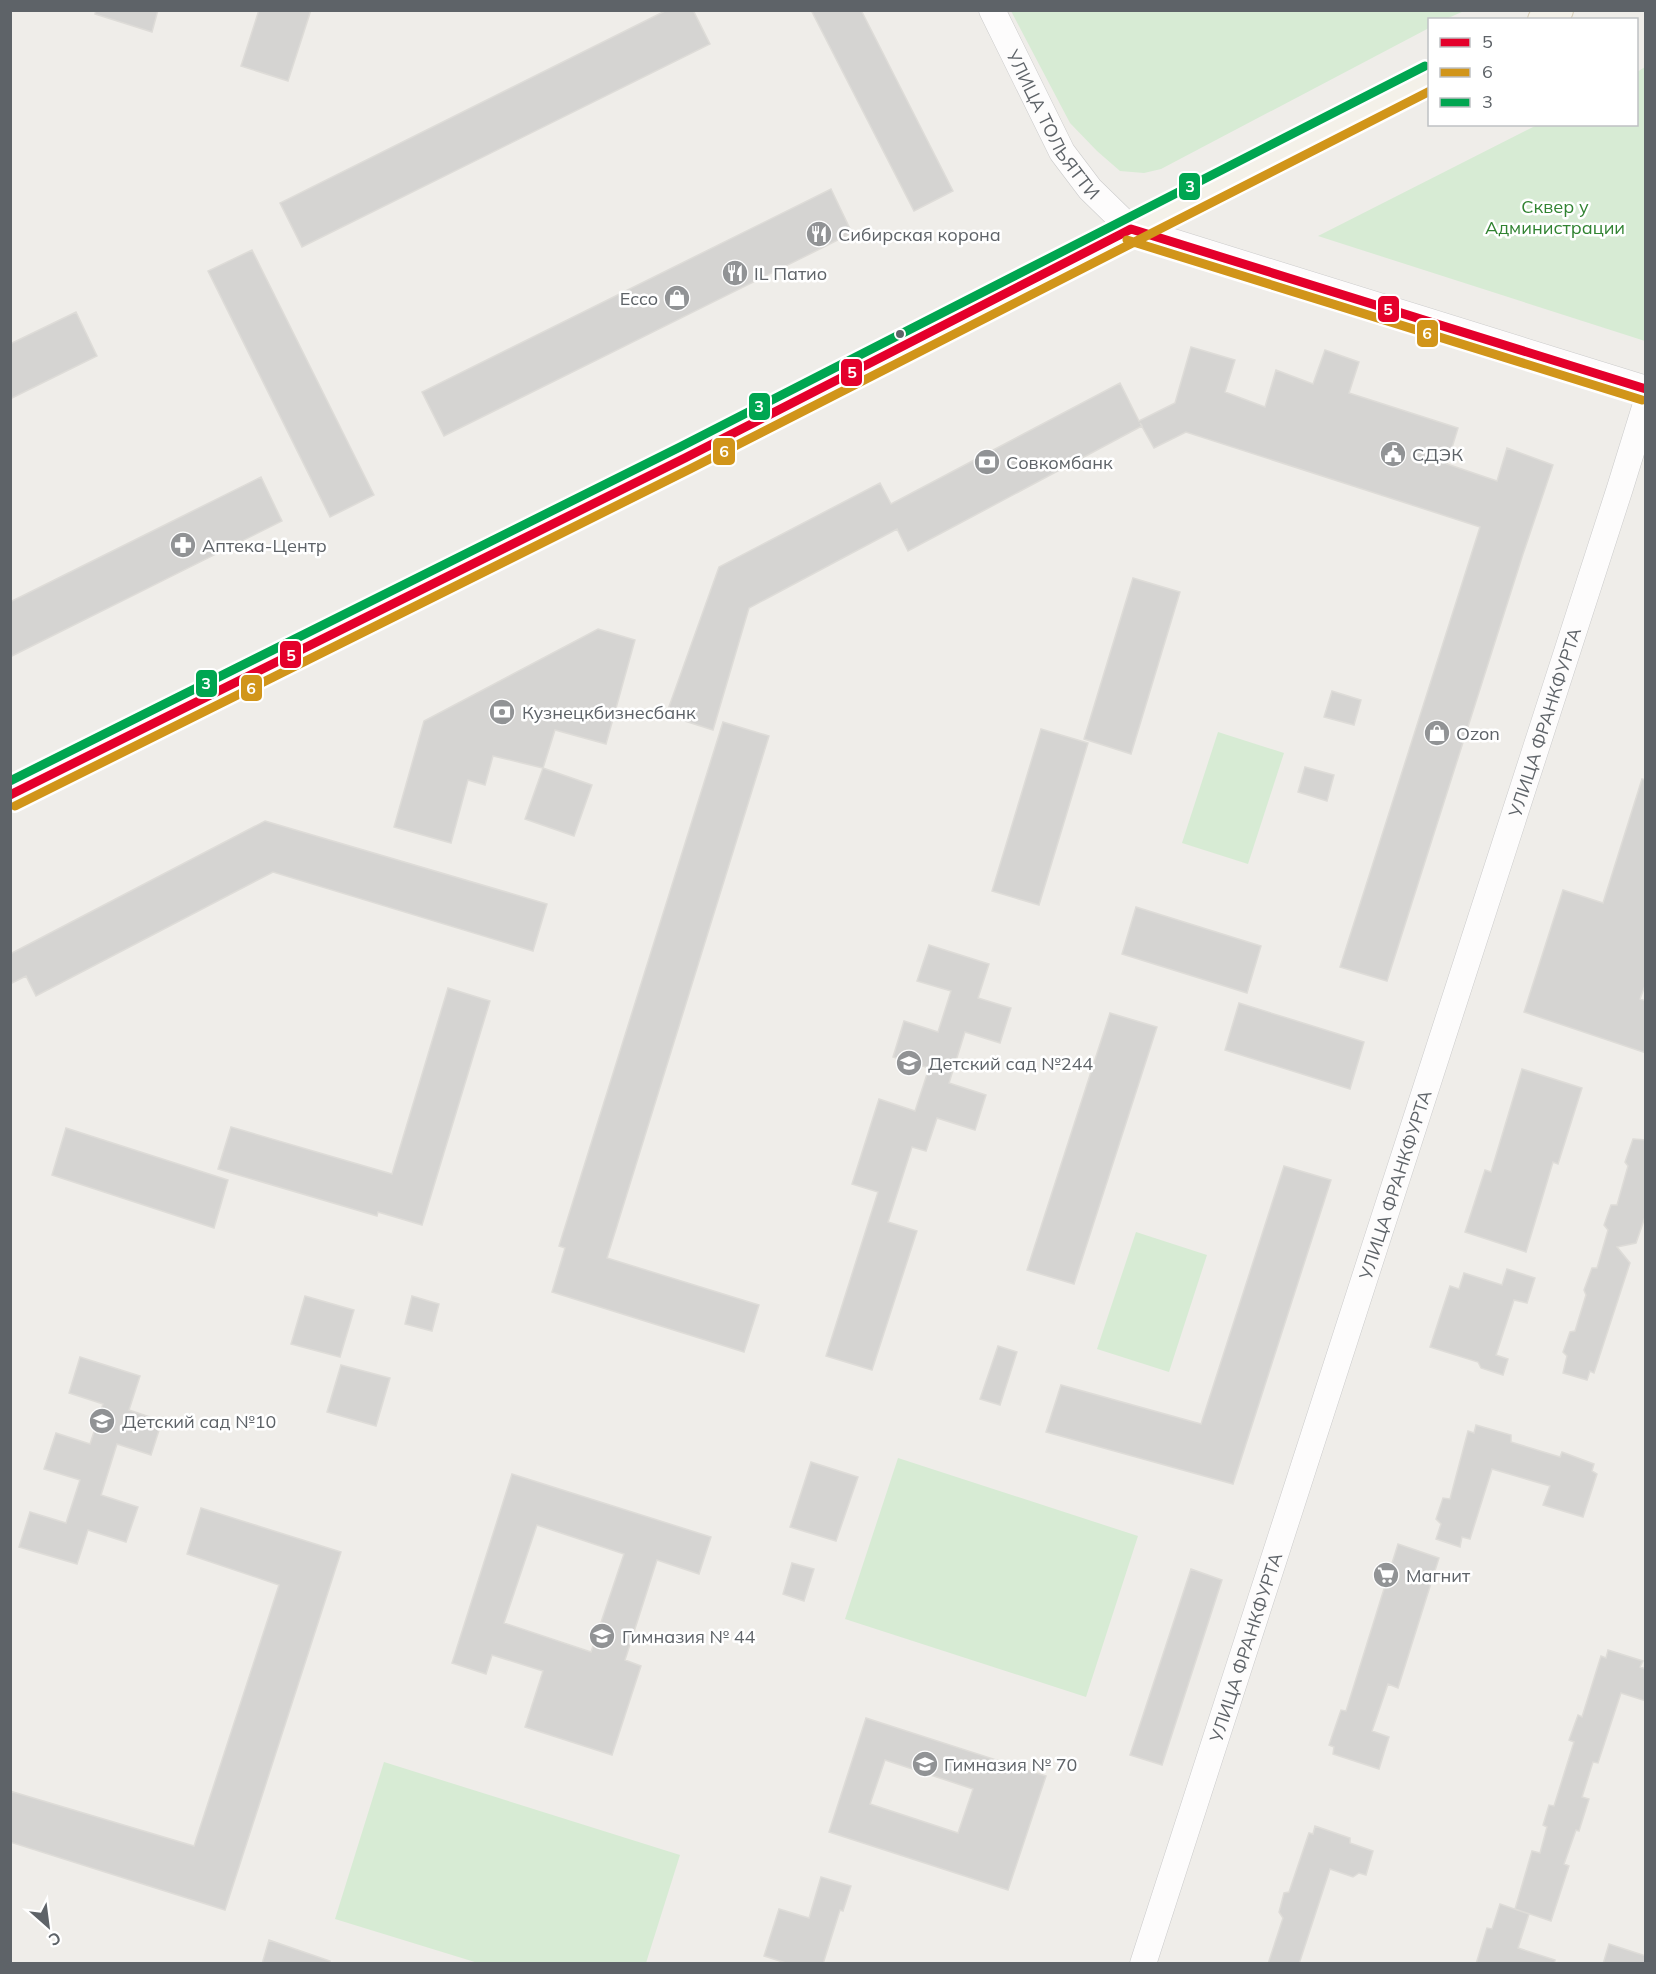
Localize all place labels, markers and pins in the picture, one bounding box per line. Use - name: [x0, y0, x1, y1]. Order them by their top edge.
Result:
- restaurant icon: Сибирская корона: [804, 219, 834, 249]
- place label: Сибирская корона: [838, 223, 1001, 246]
- restaurant icon: IL Патио: [720, 258, 750, 288]
- place label: IL Патио: [754, 262, 827, 285]
- shop icon: Ecco: [662, 283, 692, 313]
- place label: Ecco: [620, 287, 658, 310]
- unlabelled marker: [894, 328, 906, 340]
- public building icon: СДЭК: [1378, 439, 1408, 469]
- place label: СДЭК: [1412, 443, 1463, 466]
- bank icon: Совкомбанк: [972, 447, 1002, 477]
- place label: Совкомбанк: [1006, 451, 1113, 474]
- pharmacy icon: Аптека-Центр: [168, 530, 198, 560]
- place label: Аптека-Центр: [202, 534, 327, 557]
- bank icon: Кузнецкбизнесбанк: [487, 697, 517, 727]
- place label: Кузнецкбизнесбанк: [522, 701, 696, 724]
- shop icon: Ozon: [1422, 718, 1452, 748]
- place label: Ozon: [1456, 722, 1500, 745]
- school or university icon: Детский сад №244: [894, 1048, 924, 1078]
- place label: Детский сад №244: [928, 1052, 1093, 1075]
- school or university icon: Детский сад №10: [87, 1406, 117, 1436]
- place label: Детский сад №10: [122, 1410, 276, 1433]
- supermarket icon: Магнит: [1371, 1560, 1401, 1590]
- place label: Магнит: [1406, 1564, 1471, 1587]
- school or university icon: Гимназия № 44: [587, 1621, 617, 1651]
- place label: Гимназия № 44: [622, 1625, 756, 1648]
- school or university icon: Гимназия № 70: [910, 1749, 940, 1779]
- place label: Гимназия № 70: [944, 1753, 1077, 1776]

